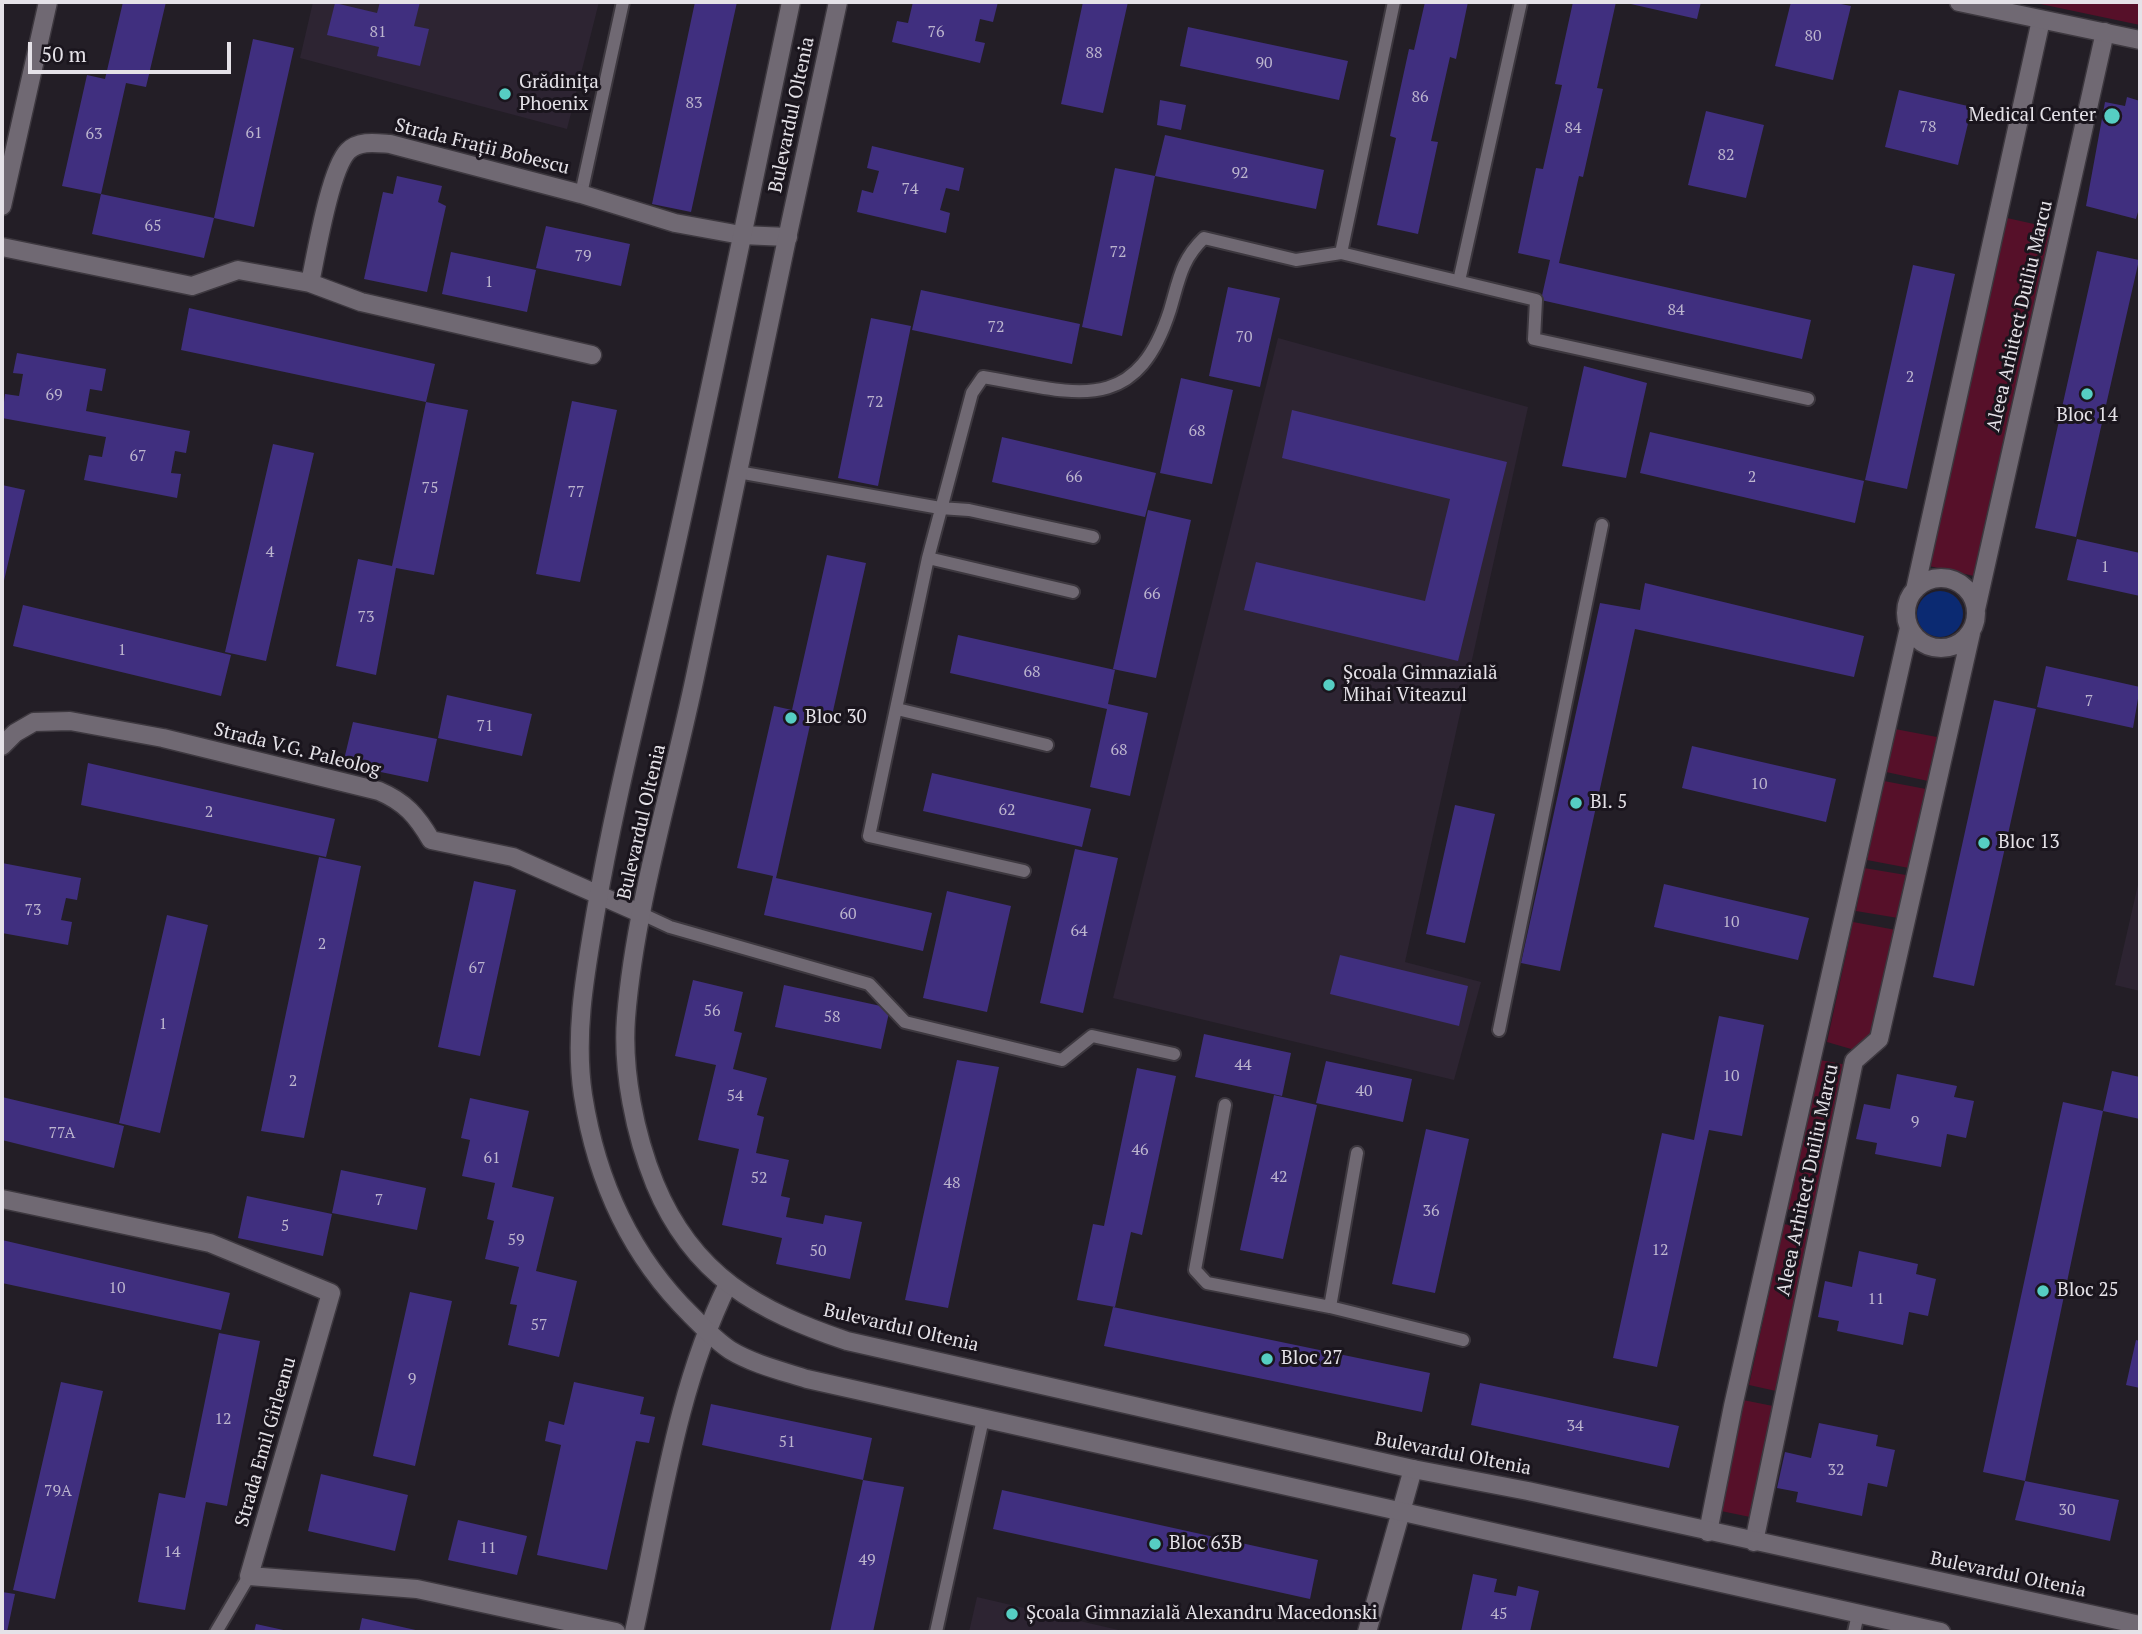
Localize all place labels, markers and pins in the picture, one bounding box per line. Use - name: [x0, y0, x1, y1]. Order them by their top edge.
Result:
- place label: Grădinița Phoenix: [519, 72, 599, 116]
- marker: Grădinița Phoenix: [497, 86, 513, 102]
- place label: Medical Center: [1968, 105, 2096, 127]
- marker: Medical Center: [2102, 106, 2122, 126]
- marker: Bloc 14: [2079, 386, 2095, 402]
- place label: Bloc 14: [2056, 405, 2118, 427]
- place label: Școala Gimnazială Mihai Viteazul: [1343, 663, 1498, 707]
- marker: Școala Gimnazială Mihai Viteazul: [1321, 677, 1337, 693]
- place label: Bloc 30: [805, 707, 867, 729]
- marker: Bloc 30: [783, 710, 799, 726]
- place label: Bl. 5: [1590, 792, 1627, 814]
- marker: Bl. 5: [1568, 795, 1584, 811]
- place label: Bloc 13: [1998, 832, 2060, 854]
- marker: Bloc 13: [1976, 835, 1992, 851]
- place label: Bloc 25: [2057, 1280, 2119, 1302]
- marker: Bloc 25: [2035, 1283, 2051, 1299]
- place label: Bloc 27: [1281, 1348, 1343, 1370]
- marker: Bloc 27: [1259, 1351, 1275, 1367]
- place label: Bloc 63B: [1169, 1533, 1242, 1555]
- marker: Bloc 63B: [1147, 1536, 1163, 1552]
- place label: Școala Gimnazială Alexandru Macedonski: [1026, 1603, 1378, 1625]
- marker: Școala Gimnazială Alexandru Macedonski: [1004, 1606, 1020, 1622]

